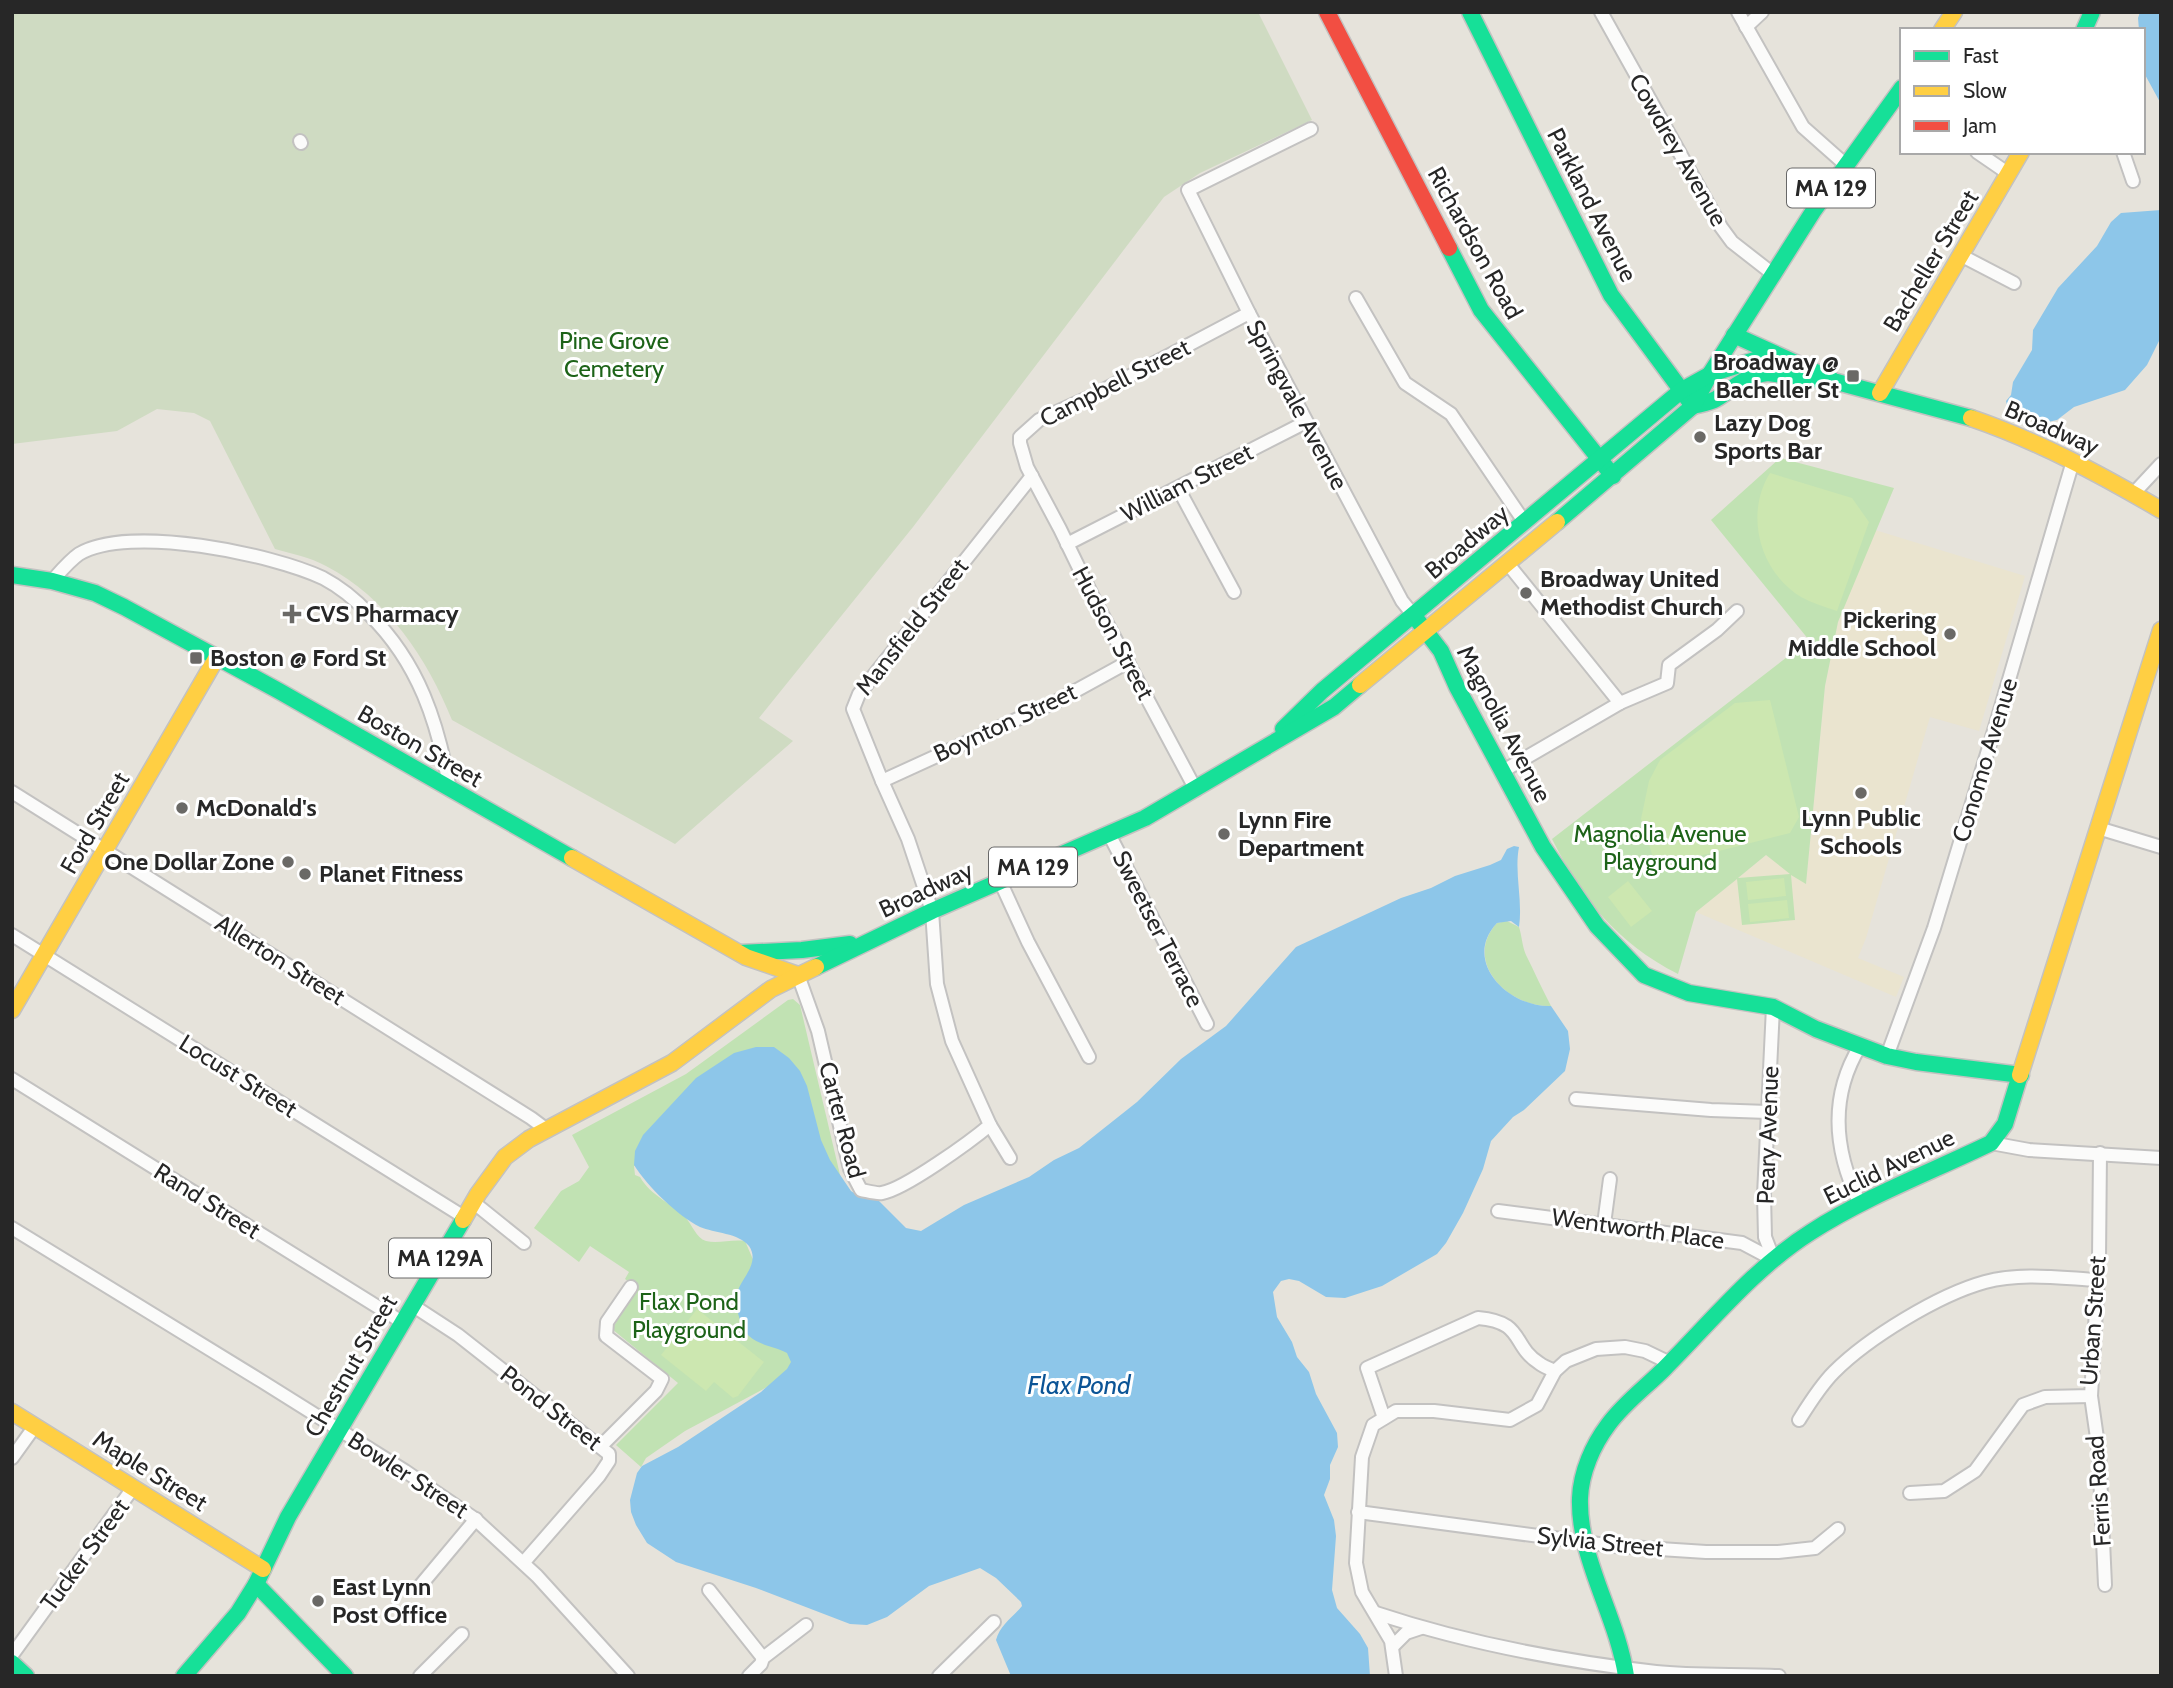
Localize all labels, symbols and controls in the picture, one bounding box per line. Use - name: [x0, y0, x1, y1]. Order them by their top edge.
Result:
- legend: [1900, 28, 2145, 154]
- text: Fast: [1963, 43, 1999, 68]
- street label: Cowdrey Avenue: [1623, 68, 1734, 231]
- text: Slow: [1963, 78, 2007, 103]
- text: Jam: [1962, 113, 1997, 138]
- street label: Parkland Avenue: [1541, 123, 1644, 287]
- street label: Richardson Road: [1422, 162, 1529, 324]
- road number: MA 129: [1787, 168, 1875, 208]
- street label: Bacheller Street: [1877, 185, 1984, 337]
- street label: Springvale Avenue: [1241, 315, 1354, 494]
- park label: Pine Grove Cemetery: [559, 326, 669, 383]
- street label: Campbell Street: [1035, 332, 1195, 433]
- place label: Broadway @ Bacheller St: [1713, 347, 1839, 404]
- marker: Broadway @ Bacheller St: [1845, 368, 1861, 384]
- street label: Broadway: [2001, 394, 2104, 461]
- place label: Lazy Dog Sports Bar: [1714, 408, 1822, 465]
- marker: Lazy Dog Sports Bar: [1692, 429, 1708, 445]
- street label: William Street: [1116, 437, 1257, 528]
- street label: Broadway: [1419, 498, 1514, 585]
- street label: Mansfield Street: [849, 553, 974, 701]
- street label: Hudson Street: [1066, 561, 1161, 704]
- place label: Broadway United Methodist Church: [1540, 564, 1723, 621]
- marker: Broadway United Methodist Church: [1518, 585, 1534, 601]
- place label: CVS Pharmacy: [306, 599, 459, 628]
- place label: Pickering Middle School: [1787, 605, 1936, 662]
- marker: CVS Pharmacy: [284, 606, 300, 622]
- marker: Pickering Middle School: [1942, 626, 1958, 642]
- street label: Magnolia Avenue: [1451, 640, 1558, 807]
- place label: Boston @ Ford St: [210, 643, 386, 672]
- marker: Boston @ Ford St: [188, 650, 204, 666]
- street label: Conomo Avenue: [1946, 674, 2023, 845]
- street label: Boynton Street: [929, 677, 1081, 768]
- street label: Boston Street: [353, 698, 488, 793]
- street label: Ford Street: [54, 767, 135, 879]
- marker: Lynn Public Schools: [1853, 785, 1869, 801]
- place label: McDonald's: [196, 793, 317, 822]
- marker: McDonald's: [174, 800, 190, 816]
- place label: Lynn Public Schools: [1801, 803, 1921, 860]
- place label: Lynn Fire Department: [1238, 805, 1364, 862]
- park label: Magnolia Avenue Playground: [1573, 819, 1747, 876]
- marker: Lynn Fire Department: [1216, 826, 1232, 842]
- street label: Sweetser Terrace: [1107, 846, 1210, 1012]
- place label: One Dollar Zone: [104, 847, 274, 876]
- road number: MA 129: [989, 848, 1077, 887]
- marker: One Dollar Zone: [280, 854, 296, 870]
- street label: Broadway: [874, 855, 977, 924]
- place label: Planet Fitness: [319, 859, 463, 888]
- marker: Planet Fitness: [297, 866, 313, 882]
- street label: Allerton Street: [210, 908, 350, 1011]
- street label: Locust Street: [174, 1028, 303, 1123]
- street label: Carter Road: [813, 1059, 872, 1181]
- street label: Peary Avenue: [1751, 1065, 1784, 1205]
- street label: Euclid Avenue: [1819, 1122, 1959, 1211]
- street label: Rand Street: [149, 1157, 266, 1245]
- street label: Wentworth Place: [1550, 1202, 1726, 1255]
- road number: MA 129A: [389, 1238, 491, 1278]
- street label: Urban Street: [2074, 1255, 2111, 1387]
- park label: Flax Pond Playground: [632, 1287, 746, 1344]
- street label: Chestnut Street: [298, 1290, 403, 1442]
- street label: Pond Street: [495, 1359, 608, 1456]
- water label: Flax Pond: [1027, 1369, 1132, 1401]
- street label: Maple Street: [88, 1424, 213, 1517]
- street label: Bowler Street: [343, 1425, 474, 1524]
- street label: Ferris Road: [2080, 1434, 2117, 1548]
- street label: Tucker Street: [34, 1493, 135, 1616]
- street label: Sylvia Street: [1536, 1520, 1665, 1563]
- place label: East Lynn Post Office: [332, 1572, 447, 1629]
- marker: East Lynn Post Office: [310, 1593, 326, 1609]

